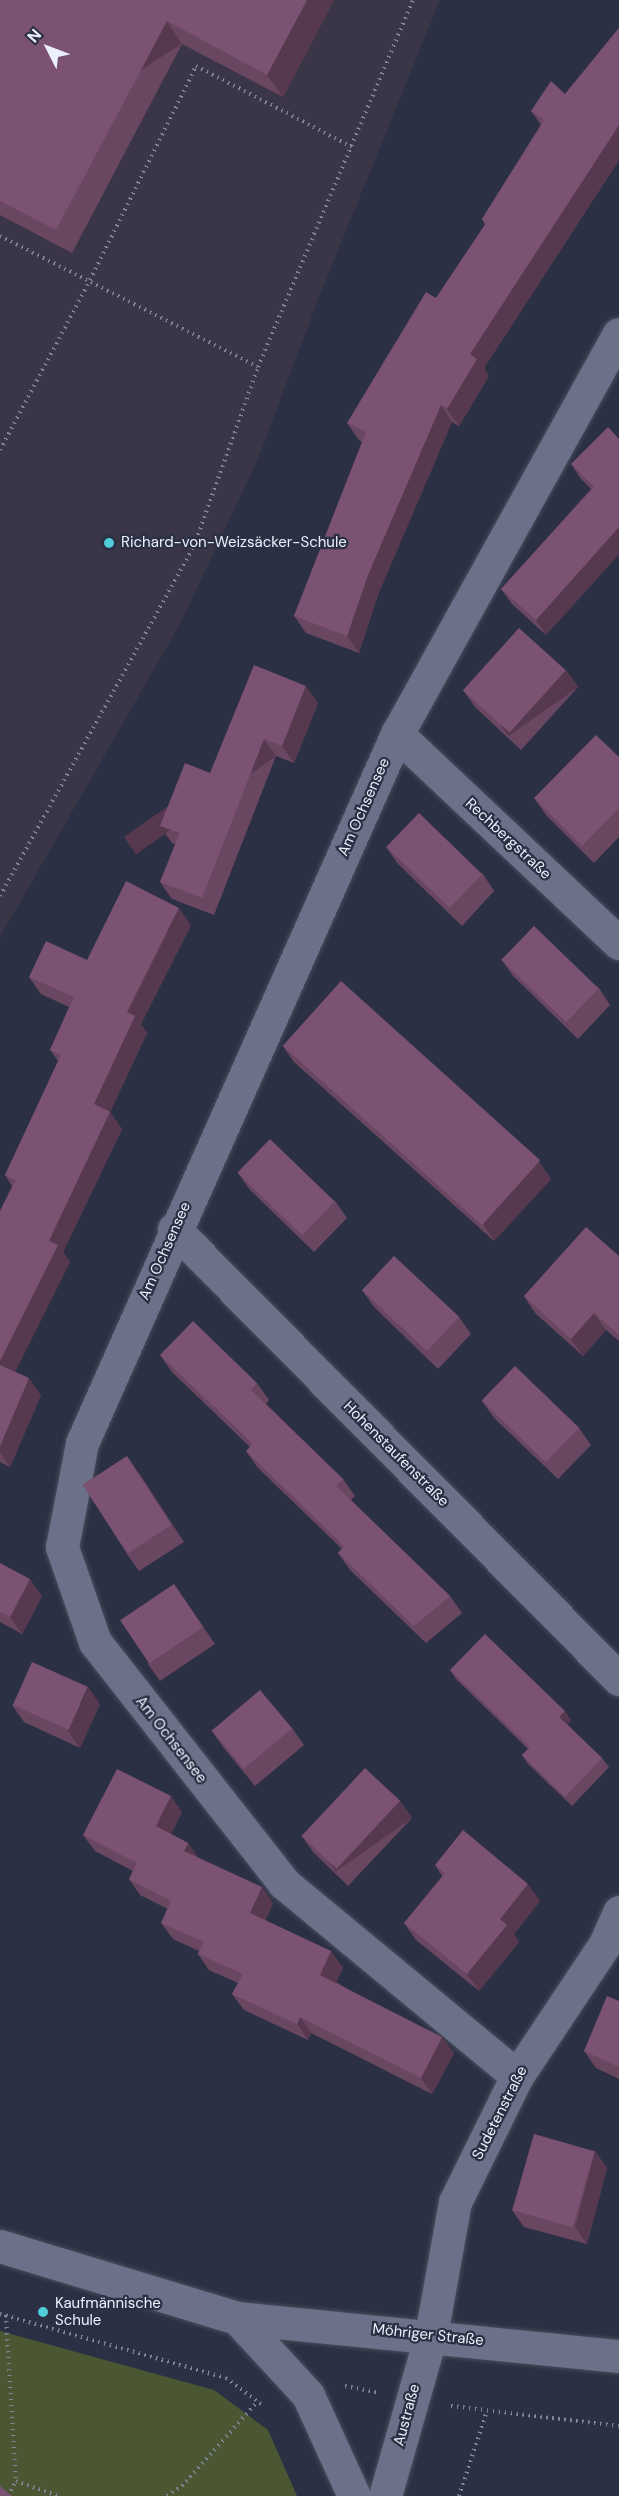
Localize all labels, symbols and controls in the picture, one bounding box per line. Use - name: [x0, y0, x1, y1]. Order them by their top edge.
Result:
- north arrow: [18, 18, 78, 78]
- text: N: [23, 24, 46, 47]
- place label: Richard-von-Weizsäcker-Schule: [121, 534, 347, 552]
- marker: Richard-von-Weizsäcker-Schule: [102, 536, 116, 550]
- street label: Am Ochsensee: [334, 755, 394, 859]
- street label: Rechbergstraße: [461, 795, 555, 883]
- street label: Am Ochsensee: [135, 1199, 195, 1303]
- street label: Hohenstaufenstraße: [340, 1398, 452, 1510]
- street label: Am Ochsensee: [131, 1693, 211, 1787]
- street label: Sudetenstraße: [469, 2063, 531, 2163]
- place label: Kaufmännische Schule: [55, 2294, 161, 2329]
- marker: Kaufmännische Schule: [36, 2305, 50, 2319]
- street label: Möhriger Straße: [371, 2320, 485, 2350]
- street label: Austraße: [390, 2382, 424, 2448]

